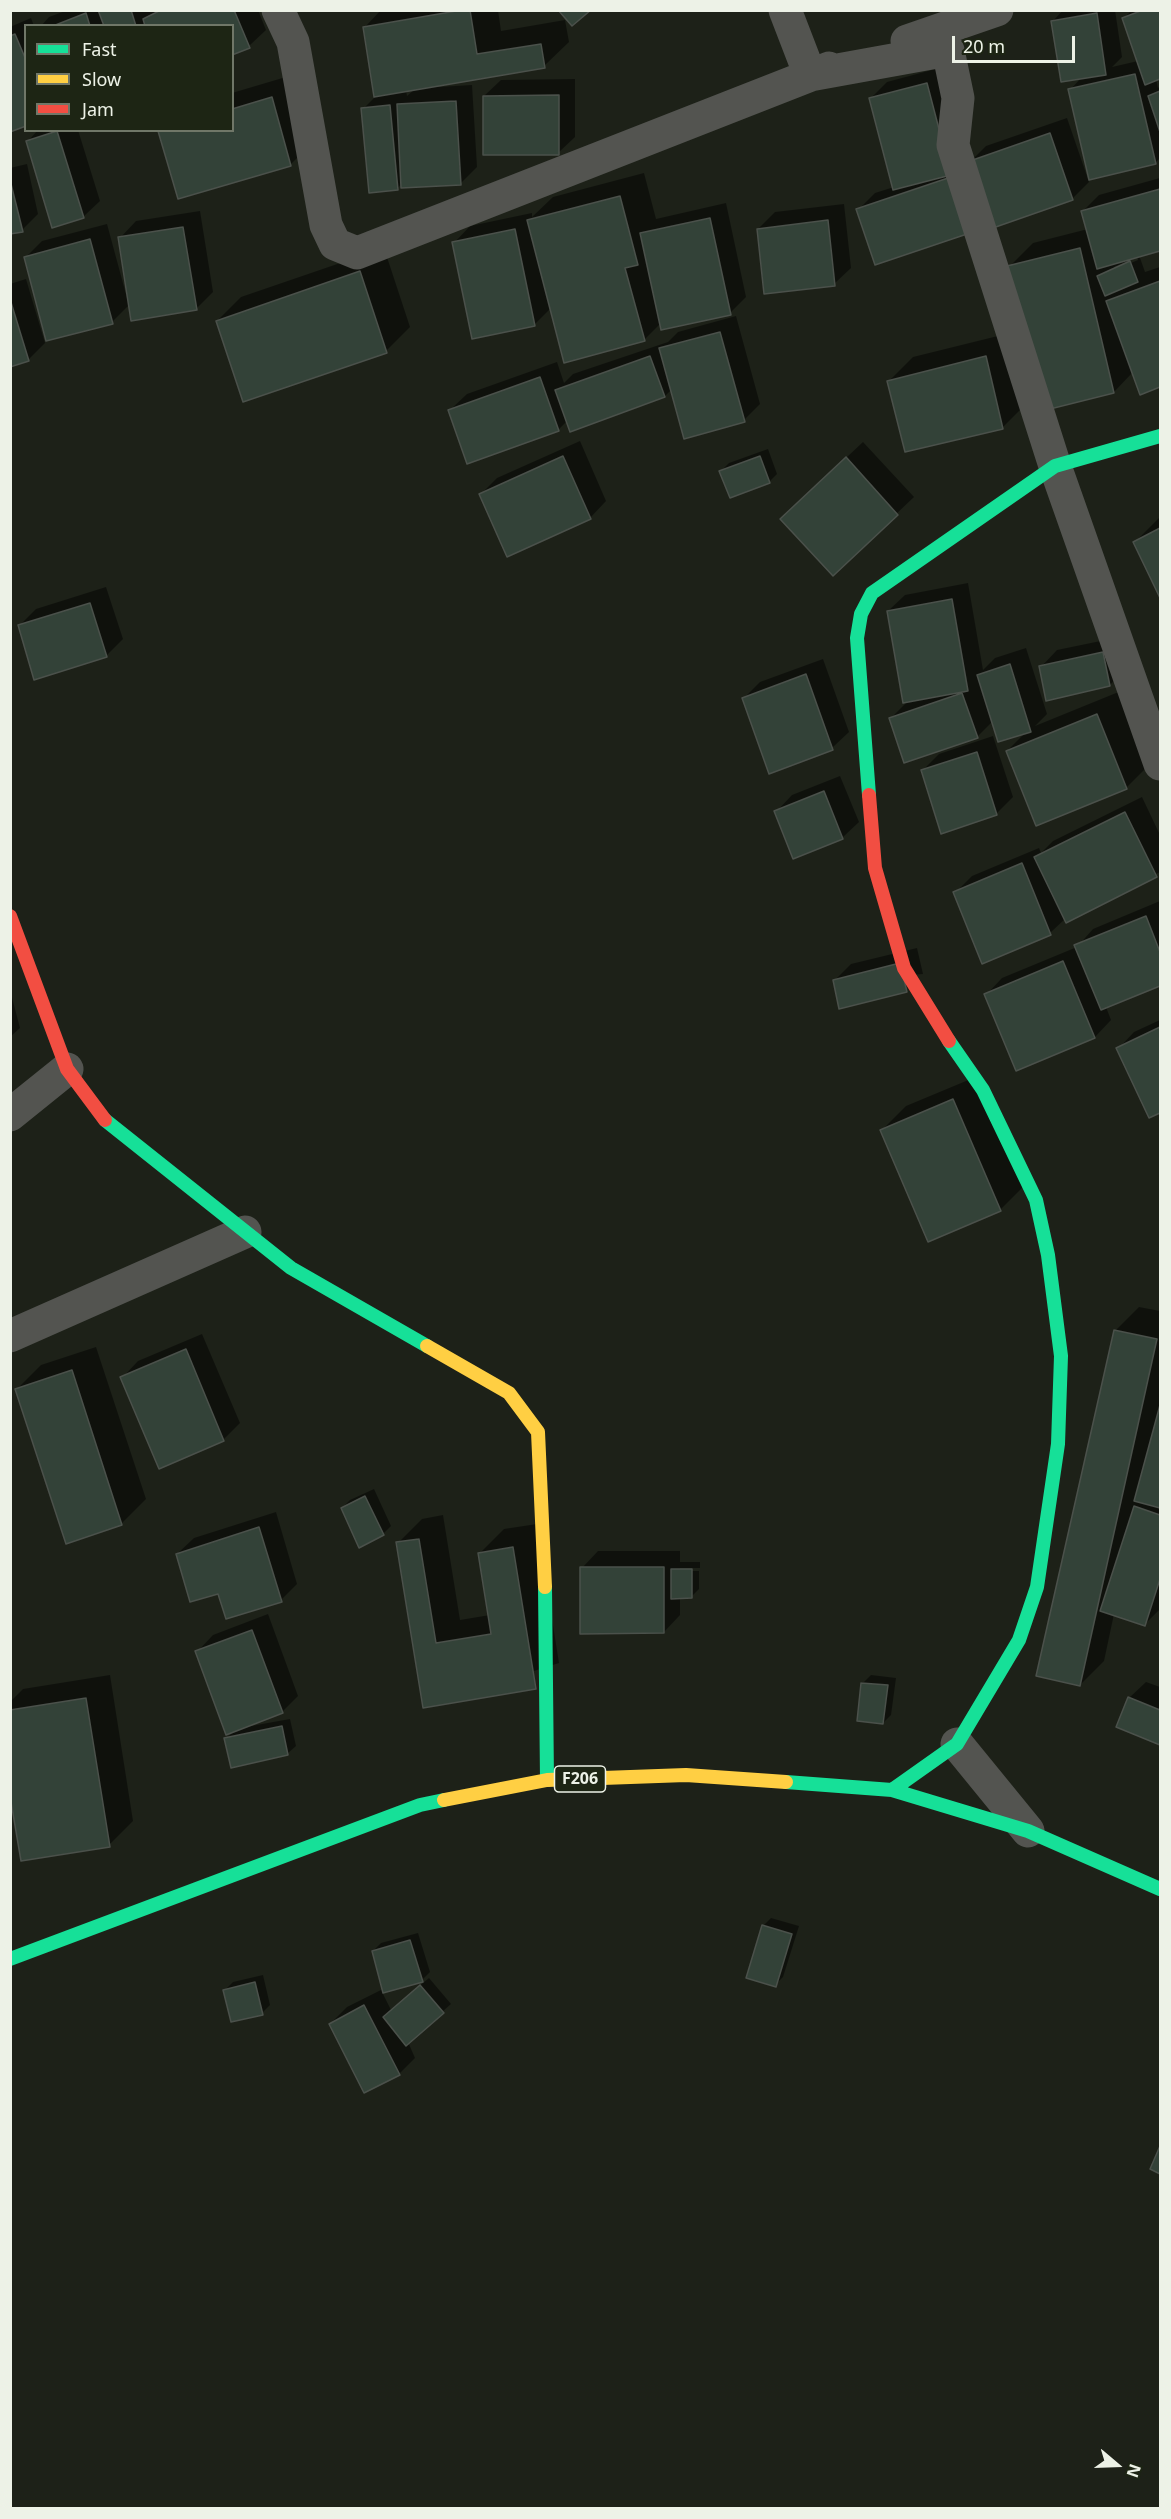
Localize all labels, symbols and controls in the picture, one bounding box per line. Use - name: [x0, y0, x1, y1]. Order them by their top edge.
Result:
- legend: [24, 24, 234, 132]
- scale bar: [955, 24, 1078, 62]
- text: 20 m: [963, 34, 1005, 58]
- text: Fast: [82, 37, 117, 61]
- text: Slow: [82, 67, 121, 91]
- text: Jam: [82, 97, 114, 121]
- road number: F206: [554, 1766, 606, 1792]
- north arrow: [1087, 2435, 1147, 2495]
- text: N: [1122, 2461, 1147, 2481]

